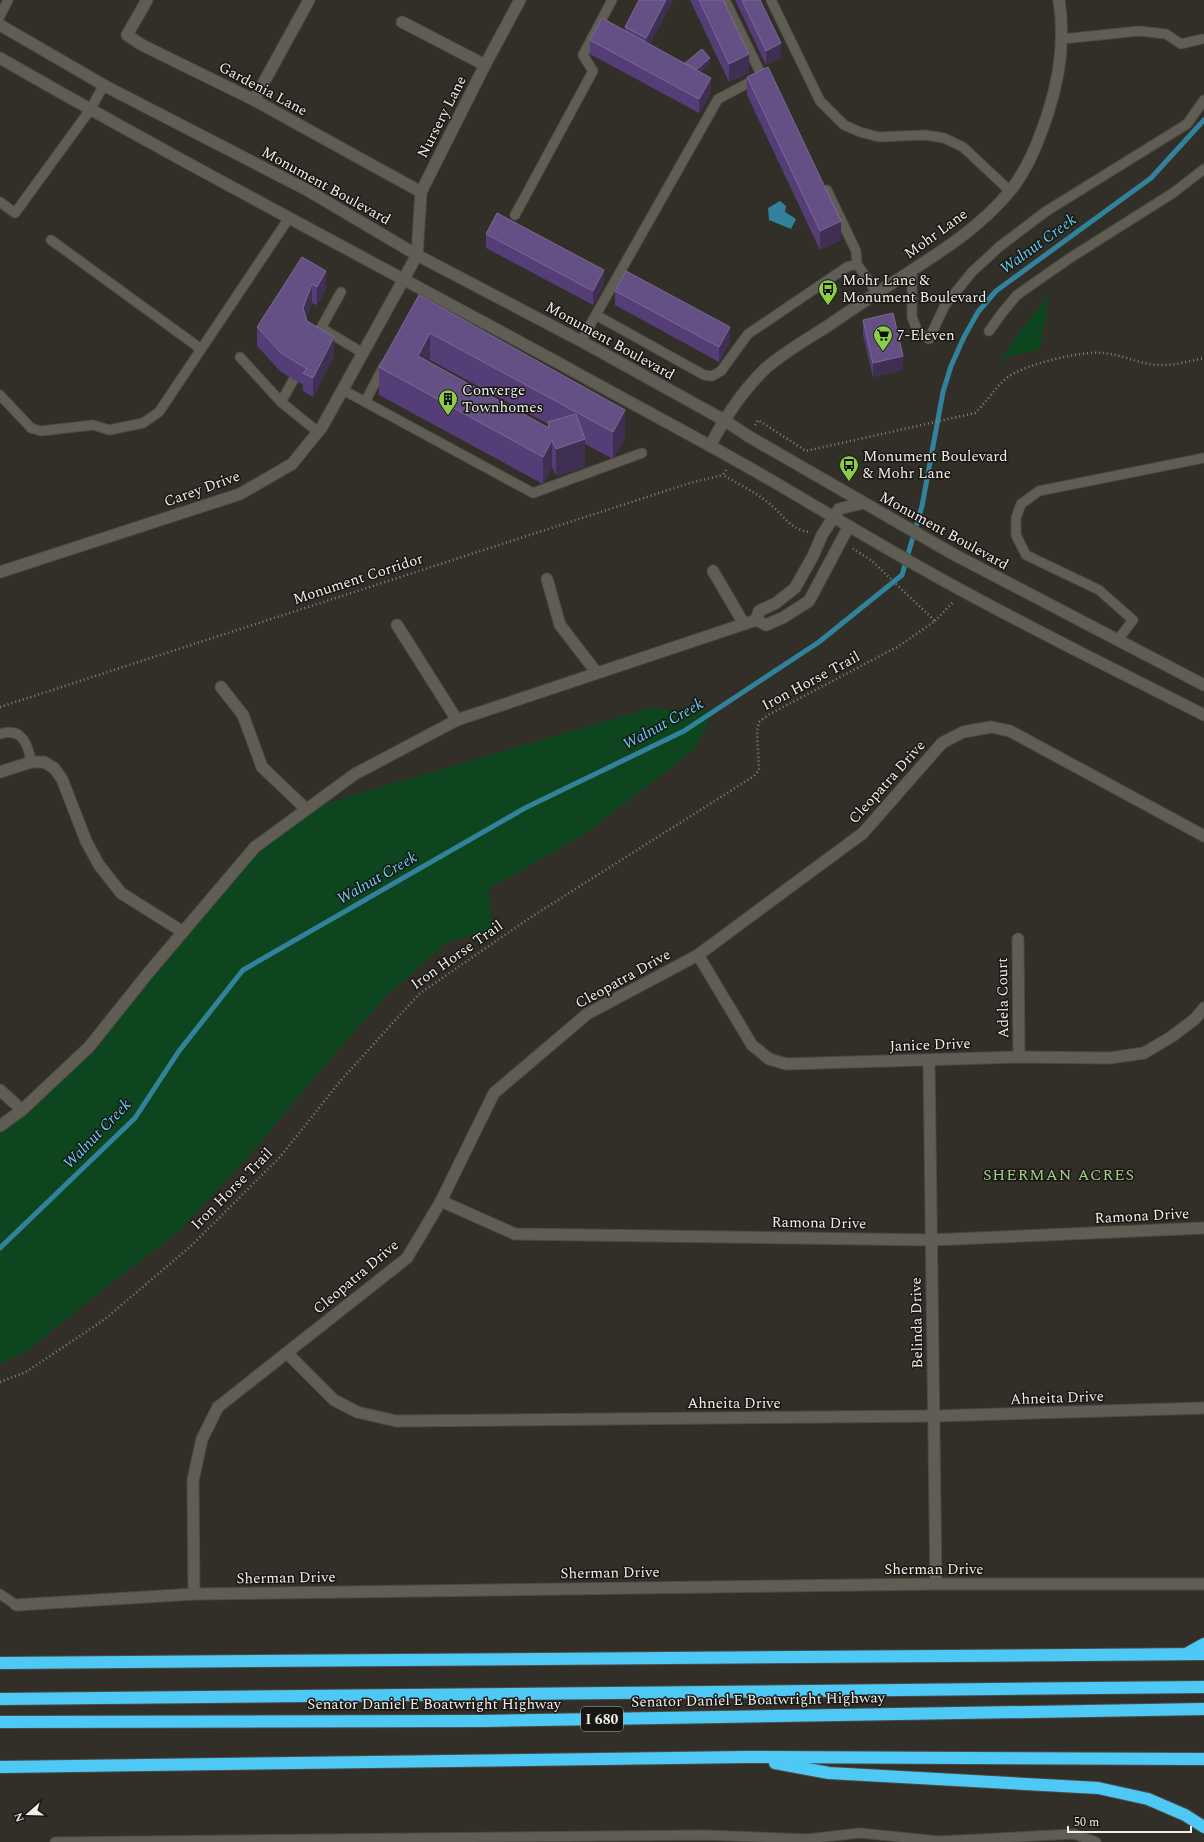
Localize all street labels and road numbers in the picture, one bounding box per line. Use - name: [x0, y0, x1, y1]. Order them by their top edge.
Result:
- street label: Gardenia Lane: [214, 56, 312, 122]
- street label: Nursery Lane: [411, 72, 473, 162]
- street label: Monument Boulevard: [257, 141, 395, 231]
- street label: Mohr Lane: [899, 203, 973, 265]
- street label: Monument Boulevard: [541, 296, 679, 386]
- street label: Carey Drive: [161, 465, 243, 513]
- street label: Monument Boulevard: [875, 486, 1013, 576]
- street label: Monument Corridor: [290, 547, 426, 611]
- street label: Iron Horse Trail: [758, 645, 864, 717]
- street label: Cleopatra Drive: [843, 735, 931, 829]
- street label: Iron Horse Trail: [406, 915, 508, 995]
- street label: Cleopatra Drive: [571, 943, 675, 1015]
- street label: Adela Court: [991, 957, 1015, 1039]
- street label: Janice Drive: [889, 1032, 971, 1058]
- street label: Iron Horse Trail: [186, 1143, 278, 1235]
- street label: Ramona Drive: [1094, 1202, 1190, 1230]
- street label: Ramona Drive: [771, 1211, 867, 1235]
- street label: Cleopatra Drive: [308, 1234, 404, 1320]
- street label: Belinda Drive: [905, 1277, 929, 1369]
- street label: Ahneita Drive: [1010, 1385, 1104, 1411]
- street label: Ahneita Drive: [687, 1392, 781, 1415]
- street label: Sherman Drive: [884, 1558, 984, 1581]
- street label: Sherman Drive: [560, 1561, 660, 1585]
- street label: Sherman Drive: [236, 1566, 336, 1590]
- street label: Senator Daniel E Boatwright Highway: [631, 1686, 886, 1714]
- street label: Senator Daniel E Boatwright Highway: [307, 1693, 562, 1716]
- road number: I 680: [581, 1707, 623, 1731]

